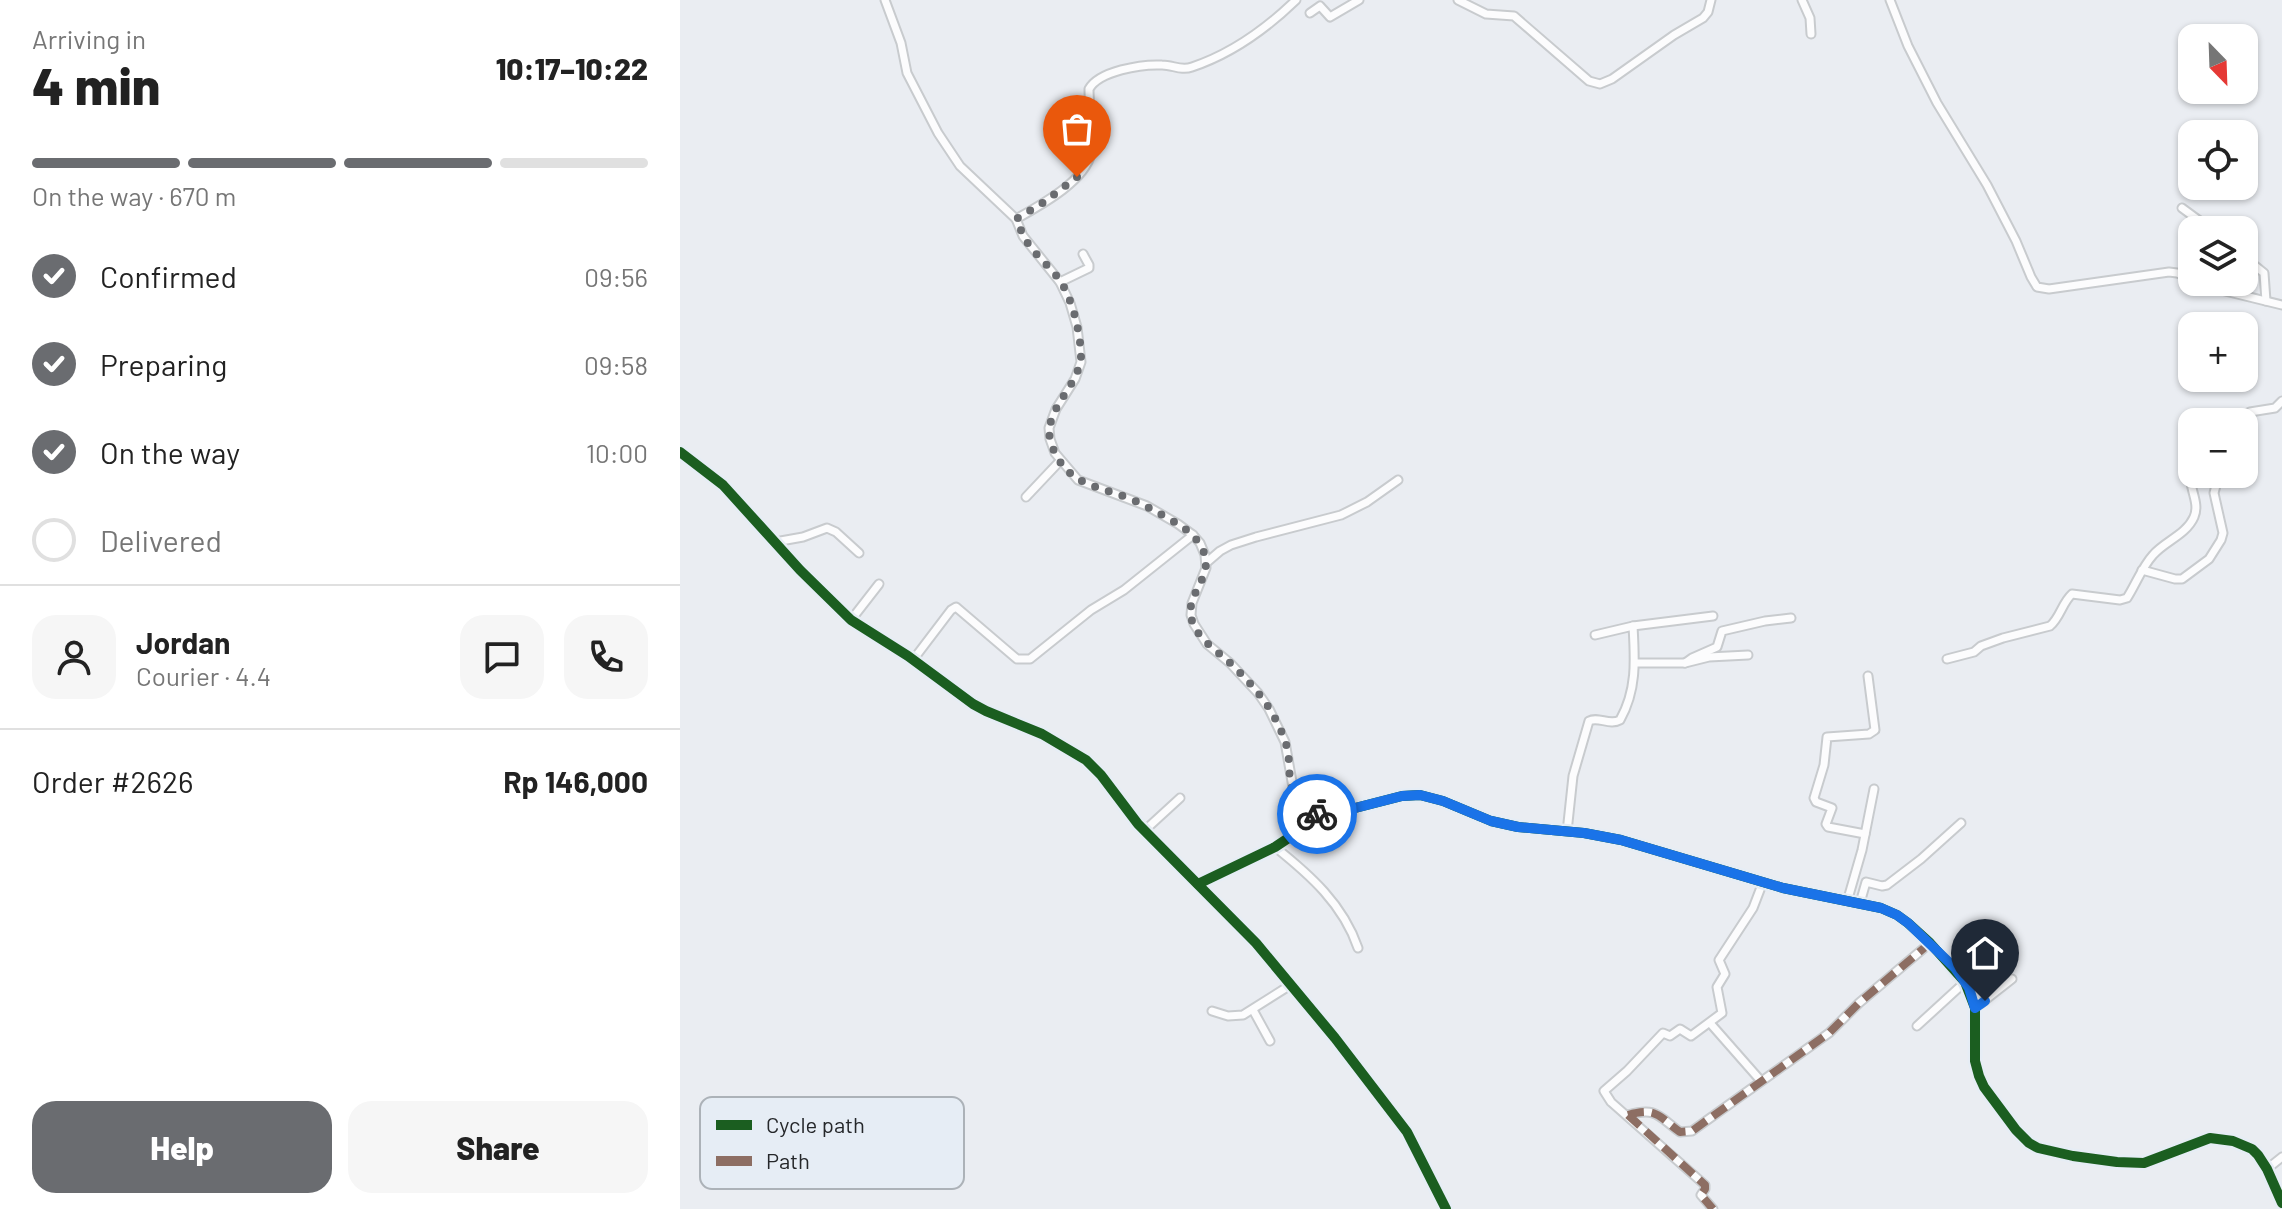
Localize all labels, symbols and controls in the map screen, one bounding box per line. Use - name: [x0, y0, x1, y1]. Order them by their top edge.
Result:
- text: Arriving in: [32, 23, 146, 54]
- north arrow: [2178, 24, 2258, 104]
- map controls: [2178, 24, 2258, 488]
- text: 10:17–10:22: [496, 50, 648, 86]
- text: 4 min: [32, 53, 160, 115]
- pin: [1043, 95, 1111, 177]
- icon: bag: [1055, 107, 1099, 151]
- button: locate: [2178, 120, 2258, 200]
- text: On the way · 670 m: [32, 180, 236, 211]
- button: layers: [2178, 216, 2258, 296]
- icon: check: [32, 254, 76, 298]
- text: Confirmed: [100, 258, 237, 294]
- text: 09:56: [584, 261, 648, 292]
- button: +: [2178, 312, 2258, 392]
- icon: check: [32, 342, 76, 386]
- text: Preparing: [100, 346, 227, 382]
- text: 09:58: [584, 349, 648, 380]
- button: −: [2178, 408, 2258, 488]
- icon: check: [32, 430, 76, 474]
- text: On the way: [100, 434, 240, 470]
- text: 10:00: [586, 437, 648, 468]
- text: Delivered: [100, 522, 222, 558]
- button: person: [32, 615, 116, 699]
- button: chat: [460, 615, 544, 699]
- button: phone: [564, 615, 648, 699]
- text: Jordan: [136, 624, 231, 660]
- text: Courier · 4.4: [136, 660, 271, 691]
- text: Order #2626: [32, 763, 194, 799]
- text: Rp 146,000: [503, 763, 648, 799]
- courier: [1277, 774, 1357, 854]
- icon: bike: [1295, 792, 1339, 836]
- pin: [1951, 919, 2019, 1001]
- icon: home: [1963, 931, 2007, 975]
- legend: [700, 1097, 964, 1189]
- button: Help: [32, 1101, 332, 1193]
- button: Share: [348, 1101, 648, 1193]
- text: Cycle path: [766, 1111, 865, 1137]
- text: Path: [766, 1147, 810, 1173]

